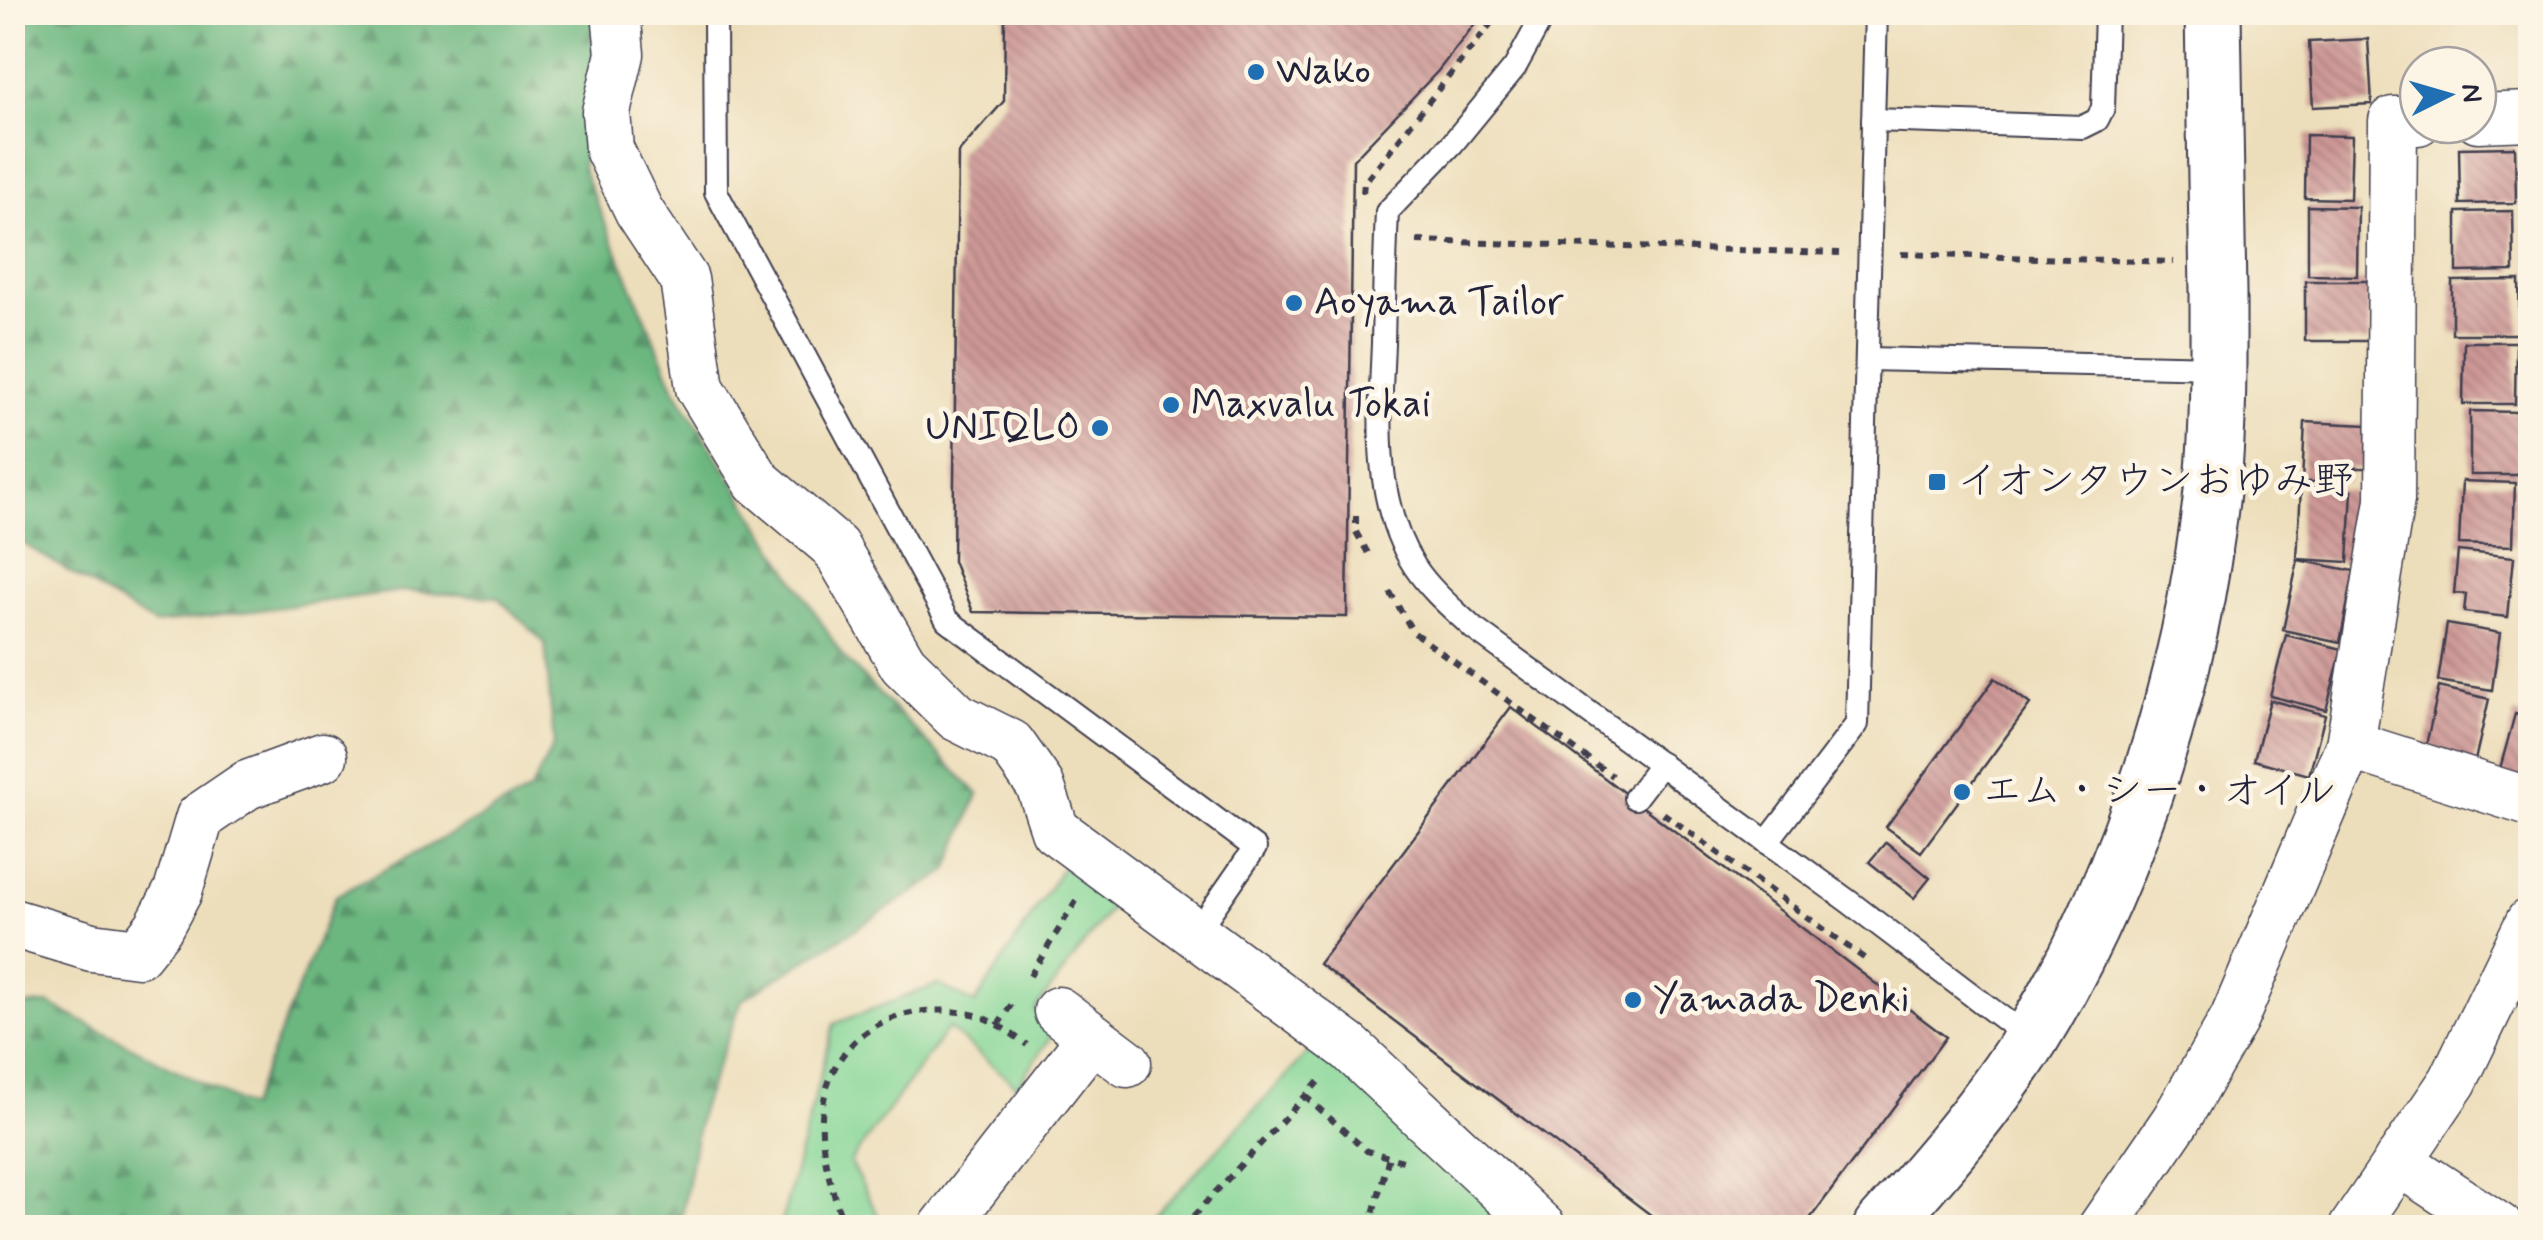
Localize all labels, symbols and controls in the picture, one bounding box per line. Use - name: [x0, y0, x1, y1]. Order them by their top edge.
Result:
- north arrow: [2398, 45, 2498, 145]
- place label: Wako: [1276, 46, 1371, 98]
- marker: Wako: [1245, 61, 1267, 83]
- text: N: [2451, 82, 2490, 104]
- place label: Aoyama Tailor: [1314, 277, 1564, 329]
- marker: Aoyama Tailor: [1283, 292, 1305, 314]
- place label: Maxvalu Tokai: [1191, 379, 1431, 431]
- marker: Maxvalu Tokai: [1160, 394, 1182, 416]
- place label: UNIQLO: [925, 402, 1080, 454]
- marker: UNIQLO: [1089, 417, 1111, 439]
- place label: イオンタウンおゆみ野: [1957, 456, 2354, 508]
- marker: イオンタウンおゆみ野: [1926, 471, 1948, 493]
- place label: エム・シー・オイル: [1982, 766, 2336, 818]
- marker: エム・シー・オイル: [1951, 781, 1973, 803]
- place label: Yamada Denki: [1653, 974, 1910, 1026]
- marker: Yamada Denki: [1622, 989, 1644, 1011]

